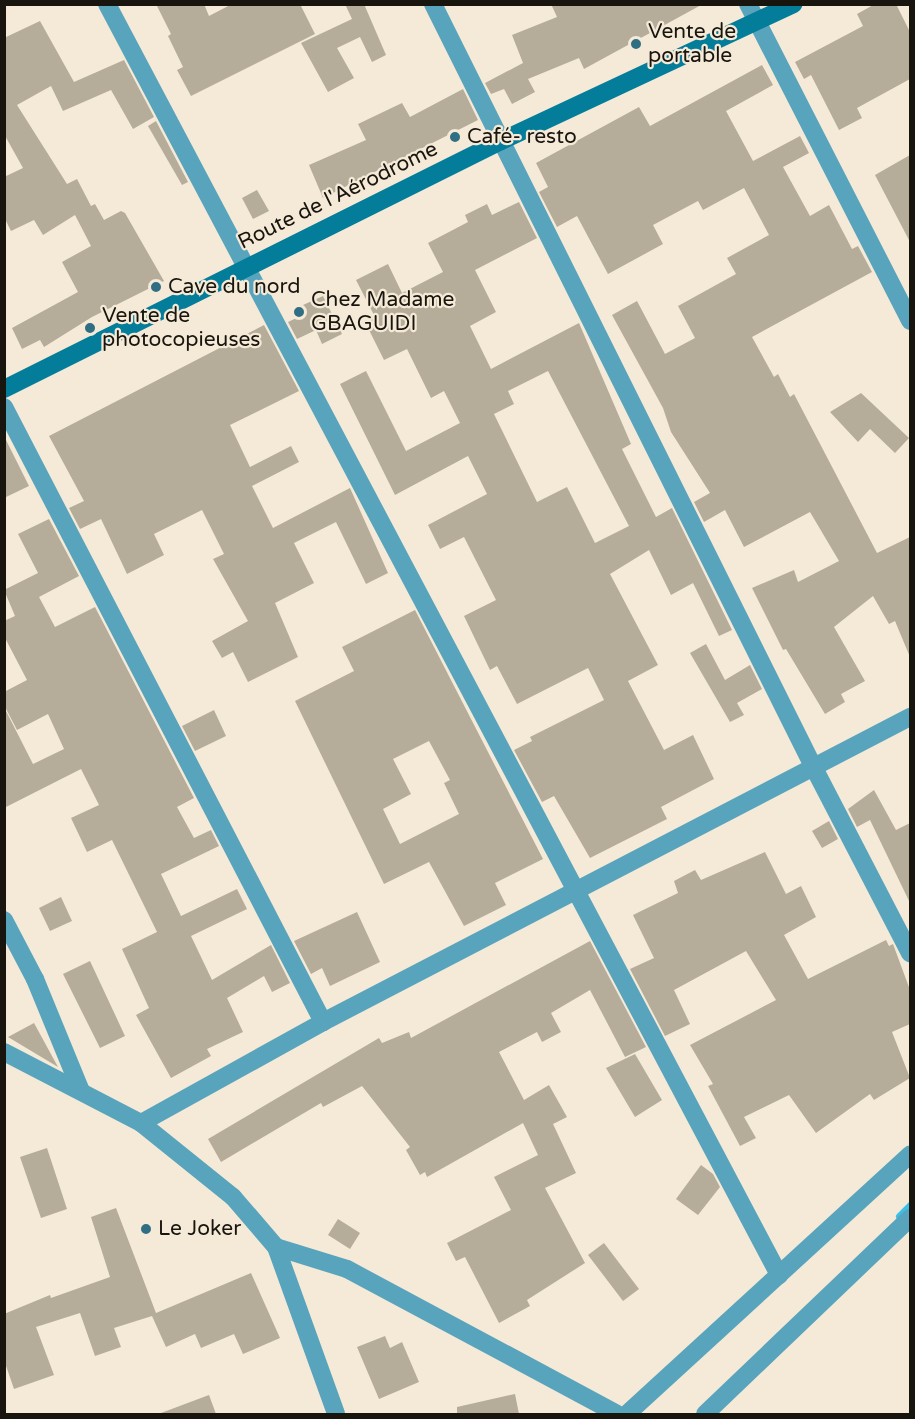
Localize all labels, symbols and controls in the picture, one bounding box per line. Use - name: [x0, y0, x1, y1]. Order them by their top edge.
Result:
- place label: Vente de portable: [648, 19, 736, 69]
- marker: Vente de portable: [629, 37, 643, 51]
- place label: Café- resto: [467, 124, 577, 150]
- marker: Café- resto: [448, 130, 462, 144]
- street label: Route de l'Aérodrome: [234, 137, 442, 255]
- place label: Cave du nord: [168, 274, 301, 300]
- marker: Cave du nord: [149, 280, 163, 294]
- place label: Chez Madame GBAGUIDI: [311, 287, 454, 337]
- place label: Vente de photocopieuses: [102, 303, 260, 353]
- marker: Chez Madame GBAGUIDI: [292, 305, 306, 319]
- marker: Vente de photocopieuses: [83, 321, 97, 335]
- place label: Le Joker: [158, 1216, 241, 1242]
- marker: Le Joker: [139, 1222, 153, 1236]

